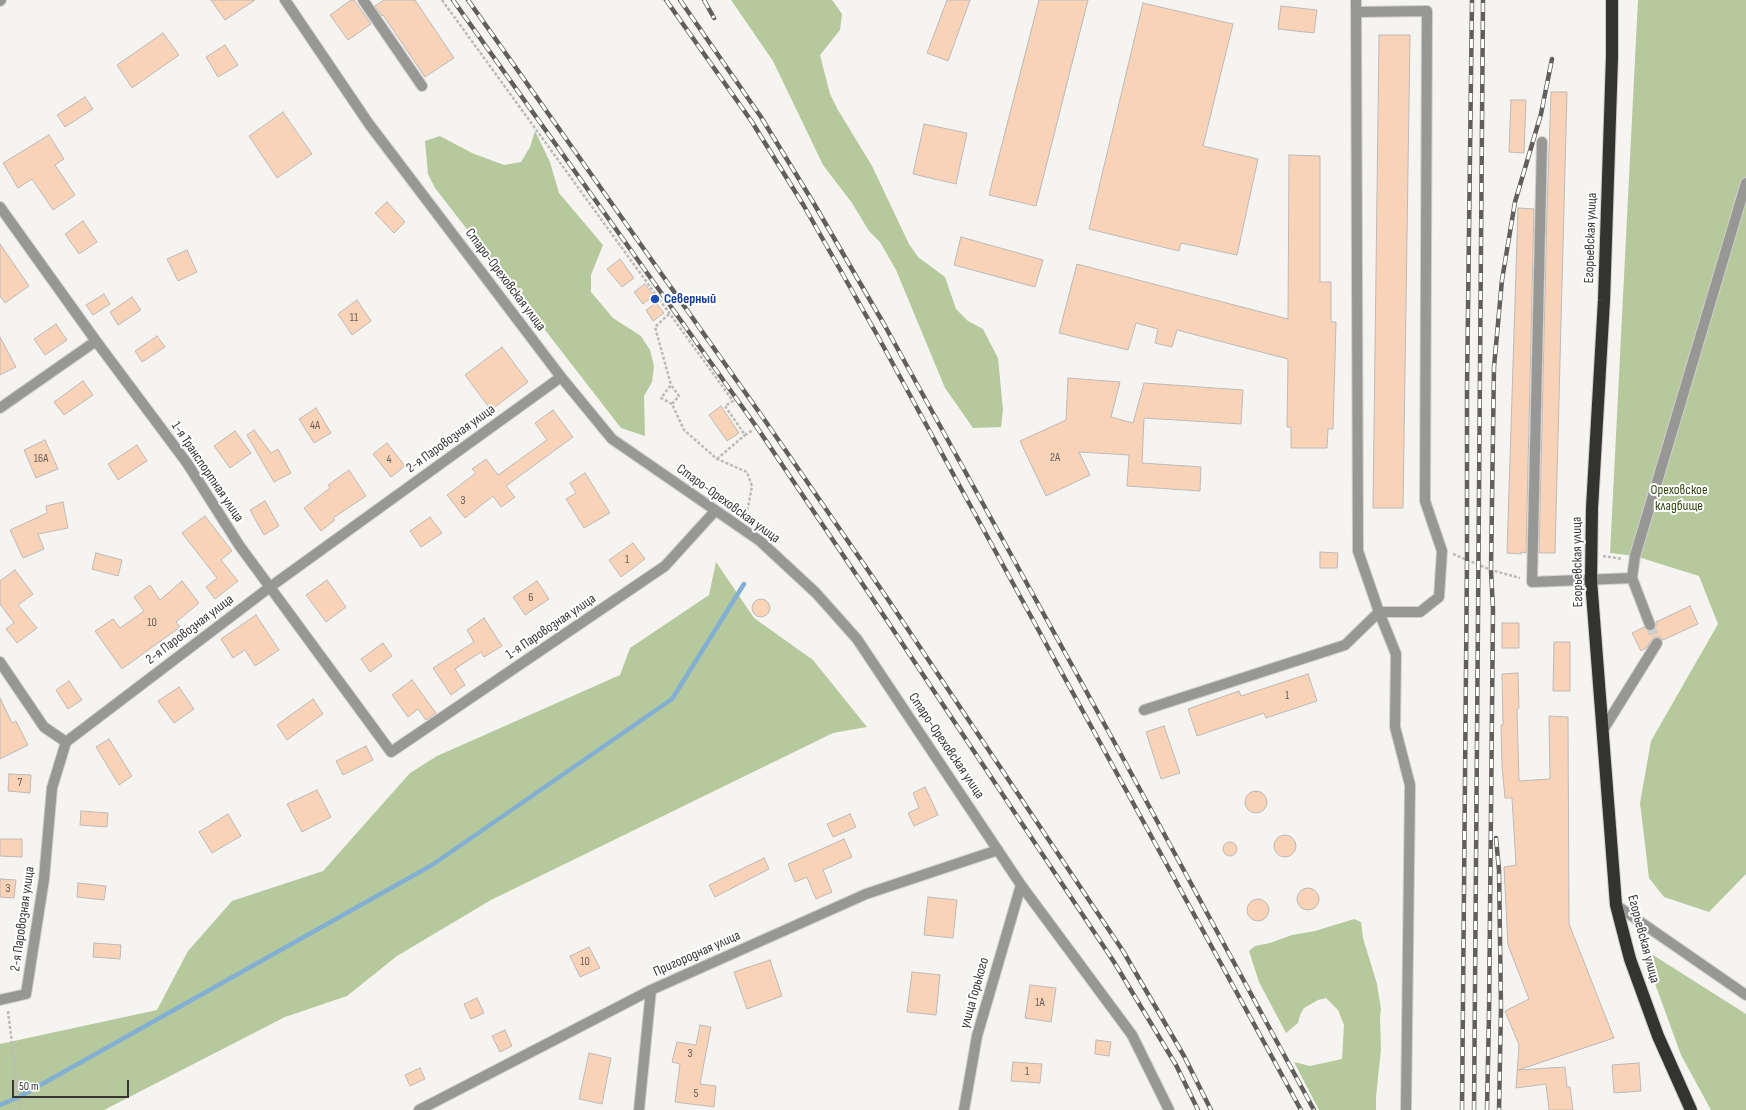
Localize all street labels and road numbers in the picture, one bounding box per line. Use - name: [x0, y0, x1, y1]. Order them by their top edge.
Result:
- street label: Егорьевская улица: [1581, 192, 1601, 284]
- street label: Старо-Ореховская улица: [461, 225, 549, 335]
- street label: 2-я Паровозная улица: [403, 401, 499, 477]
- street label: 1-я Транспортная улица: [167, 418, 247, 526]
- street label: Старо-Ореховская улица: [673, 461, 783, 547]
- street label: Егорьевская улица: [1569, 517, 1587, 607]
- street label: 1-я Паровозная улица: [503, 591, 599, 663]
- street label: 2-я Паровозная улица: [143, 592, 237, 668]
- street label: Старо-Ореховская улица: [904, 690, 988, 802]
- street label: 2-я Паровозная улица: [7, 866, 39, 972]
- street label: Егорьевская улица: [1623, 893, 1663, 985]
- street label: Пригородная улица: [651, 927, 743, 981]
- street label: улица Горького: [957, 956, 993, 1030]

